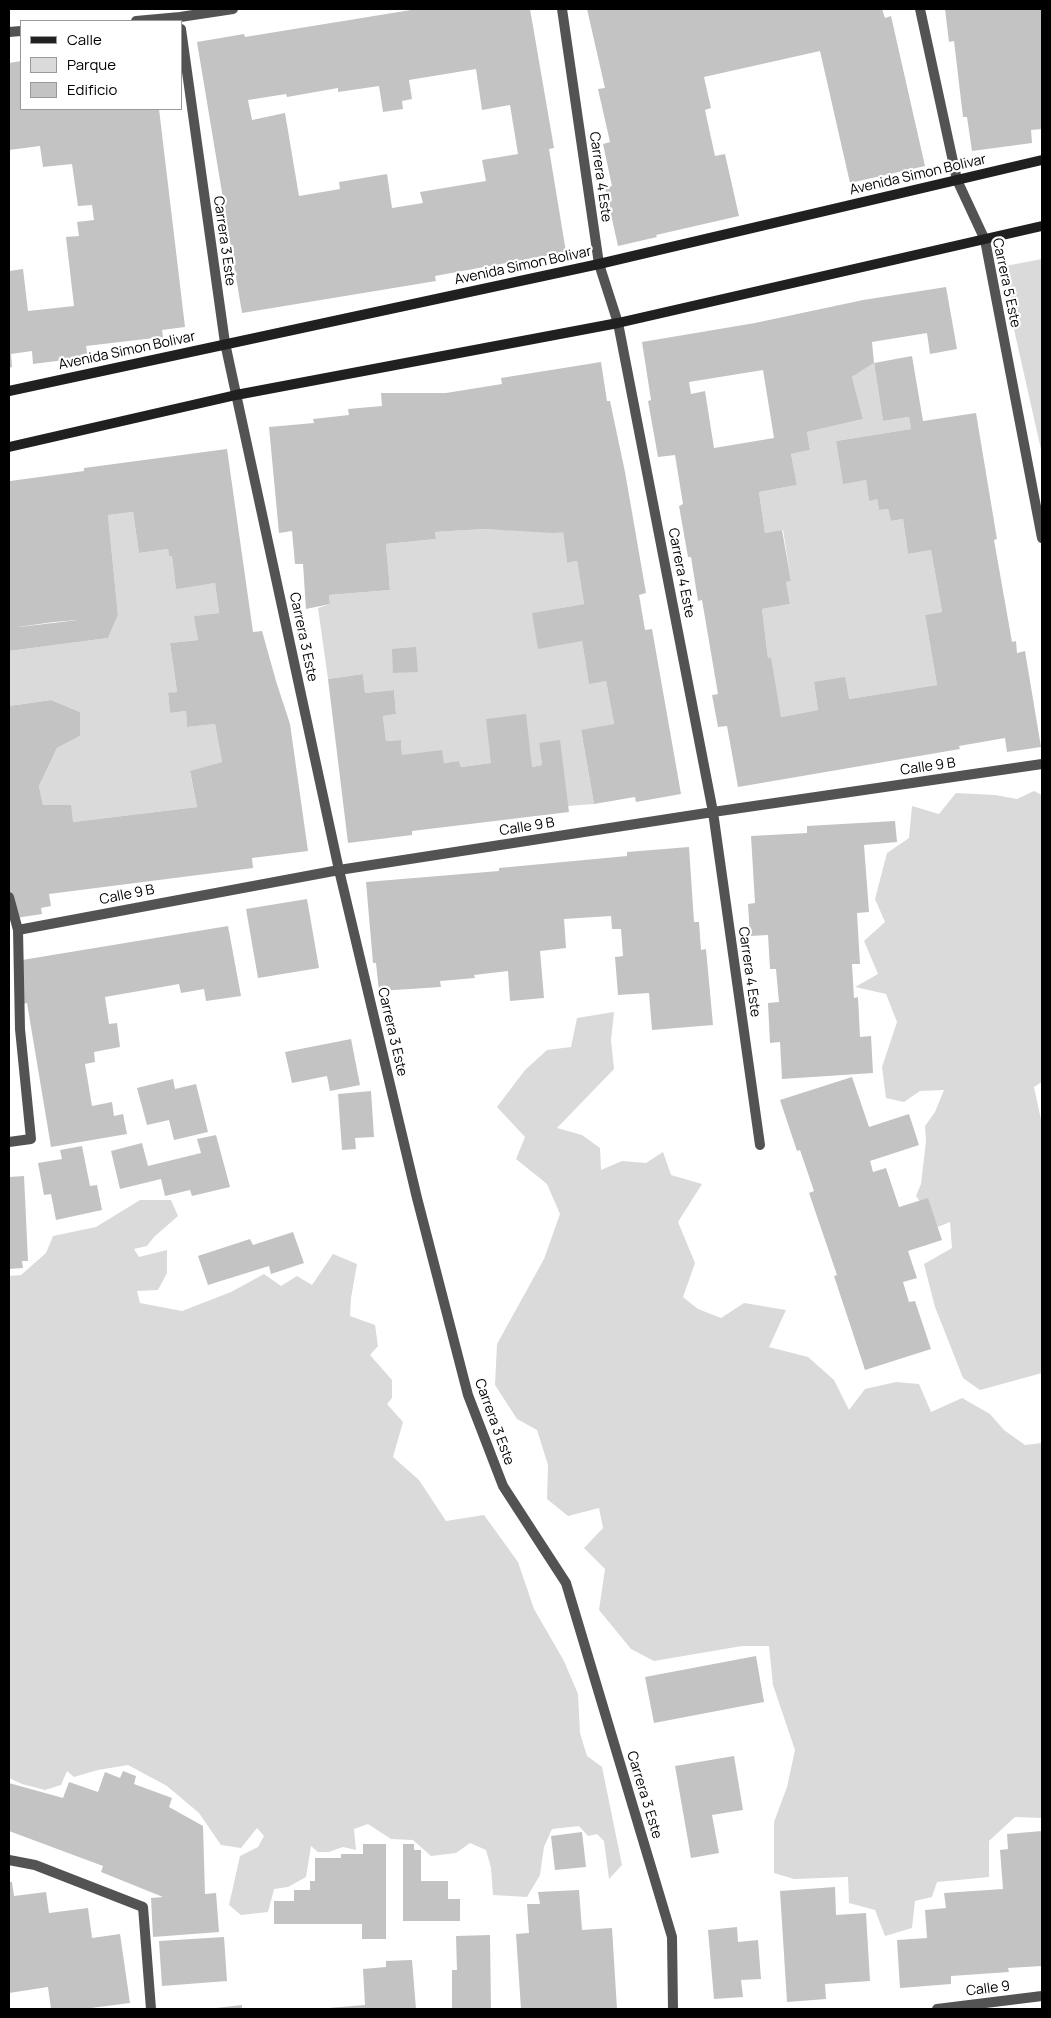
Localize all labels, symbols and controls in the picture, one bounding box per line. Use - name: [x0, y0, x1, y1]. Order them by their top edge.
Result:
- legend: [20, 20, 182, 110]
- text: Calle: [67, 29, 102, 50]
- text: Parque: [67, 54, 116, 75]
- text: Edificio: [67, 79, 117, 100]
- street label: Carrera 4 Este: [585, 131, 615, 223]
- street label: Avenida Simon Bolivar: [848, 151, 988, 199]
- street label: Carrera 3 Este: [209, 195, 239, 287]
- street label: Carrera 5 Este: [988, 237, 1024, 329]
- street label: Avenida Simon Bolivar: [453, 243, 593, 289]
- street label: Avenida Simon Bolivar: [57, 328, 197, 374]
- street label: Carrera 4 Este: [664, 527, 698, 619]
- street label: Carrera 3 Este: [285, 591, 321, 683]
- street label: Calle 9 B: [899, 755, 957, 779]
- street label: Calle 9 B: [498, 814, 556, 840]
- street label: Calle 9 B: [98, 881, 156, 909]
- street label: Carrera 4 Este: [734, 926, 764, 1018]
- street label: Carrera 3 Este: [374, 986, 410, 1078]
- street label: Carrera 3 Este: [471, 1377, 517, 1467]
- street label: Carrera 3 Este: [623, 1749, 665, 1841]
- street label: Calle 9: [965, 1978, 1011, 2000]

